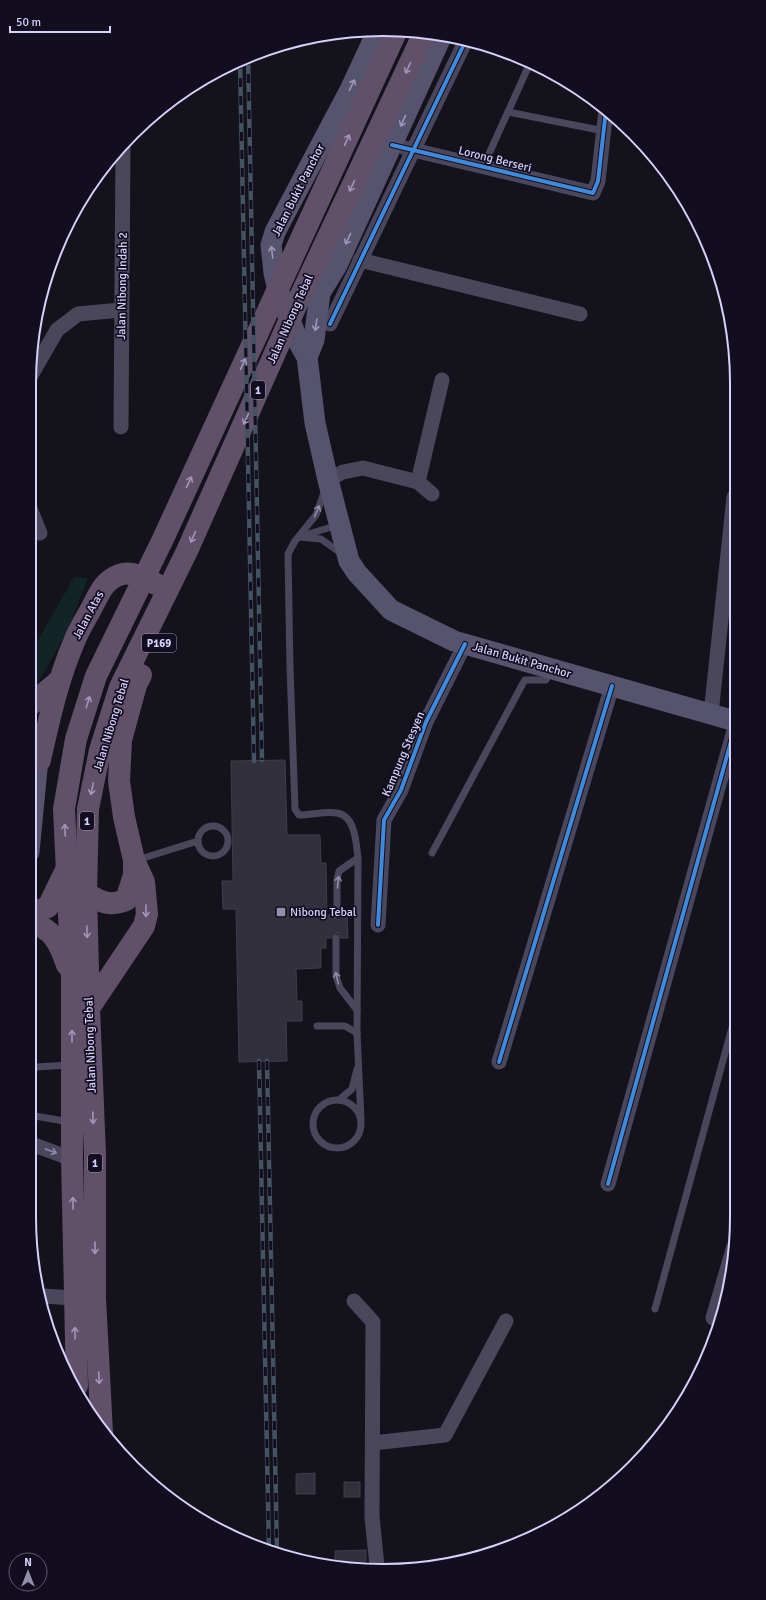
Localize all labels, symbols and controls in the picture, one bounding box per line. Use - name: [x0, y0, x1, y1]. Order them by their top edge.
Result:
- scale bar: [10, 8, 110, 34]
- text: 50 m: [16, 15, 41, 30]
- one-way arrow: [404, 62, 411, 74]
- one-way arrow: [349, 80, 356, 92]
- one-way arrow: [399, 115, 406, 127]
- one-way arrow: [344, 134, 351, 146]
- street label: Jalan Bukit Panchor: [269, 141, 328, 239]
- street label: Lorong Berseri: [457, 143, 533, 176]
- one-way arrow: [348, 180, 355, 192]
- street label: Jalan Nibong Indah 2: [114, 232, 131, 340]
- one-way arrow: [344, 233, 351, 245]
- one-way arrow: [268, 246, 276, 259]
- street label: Jalan Nibong Tebal: [264, 272, 317, 366]
- one-way arrow: [312, 319, 320, 332]
- one-way arrow: [240, 359, 247, 371]
- road number: 1: [251, 381, 265, 399]
- one-way arrow: [241, 412, 249, 424]
- one-way arrow: [186, 477, 193, 489]
- one-way arrow: [314, 505, 322, 517]
- one-way arrow: [189, 531, 196, 543]
- street label: Jalan Atas: [69, 588, 107, 642]
- road number: P169: [142, 634, 176, 652]
- street label: Jalan Bukit Panchor: [471, 639, 573, 682]
- street label: Jalan Nibong Tebal: [90, 676, 133, 773]
- one-way arrow: [85, 696, 92, 709]
- street label: Kampung Stesyen: [379, 709, 428, 799]
- one-way arrow: [88, 782, 96, 795]
- road number: 1: [80, 812, 94, 830]
- one-way arrow: [61, 824, 69, 837]
- one-way arrow: [334, 876, 341, 889]
- one-way arrow: [142, 904, 150, 917]
- place label: Nibong Tebal: [290, 905, 357, 920]
- marker: Nibong Tebal: [275, 906, 287, 918]
- one-way arrow: [83, 925, 91, 938]
- one-way arrow: [333, 972, 341, 985]
- street label: Jalan Nibong Tebal: [81, 996, 100, 1093]
- one-way arrow: [68, 1030, 76, 1043]
- one-way arrow: [90, 1111, 97, 1124]
- one-way arrow: [44, 1148, 57, 1155]
- road number: 1: [88, 1154, 102, 1172]
- one-way arrow: [69, 1197, 77, 1210]
- one-way arrow: [91, 1241, 99, 1254]
- one-way arrow: [72, 1327, 79, 1340]
- one-way arrow: [96, 1371, 103, 1384]
- north arrow: [8, 1552, 48, 1592]
- text: N: [24, 1556, 32, 1569]

